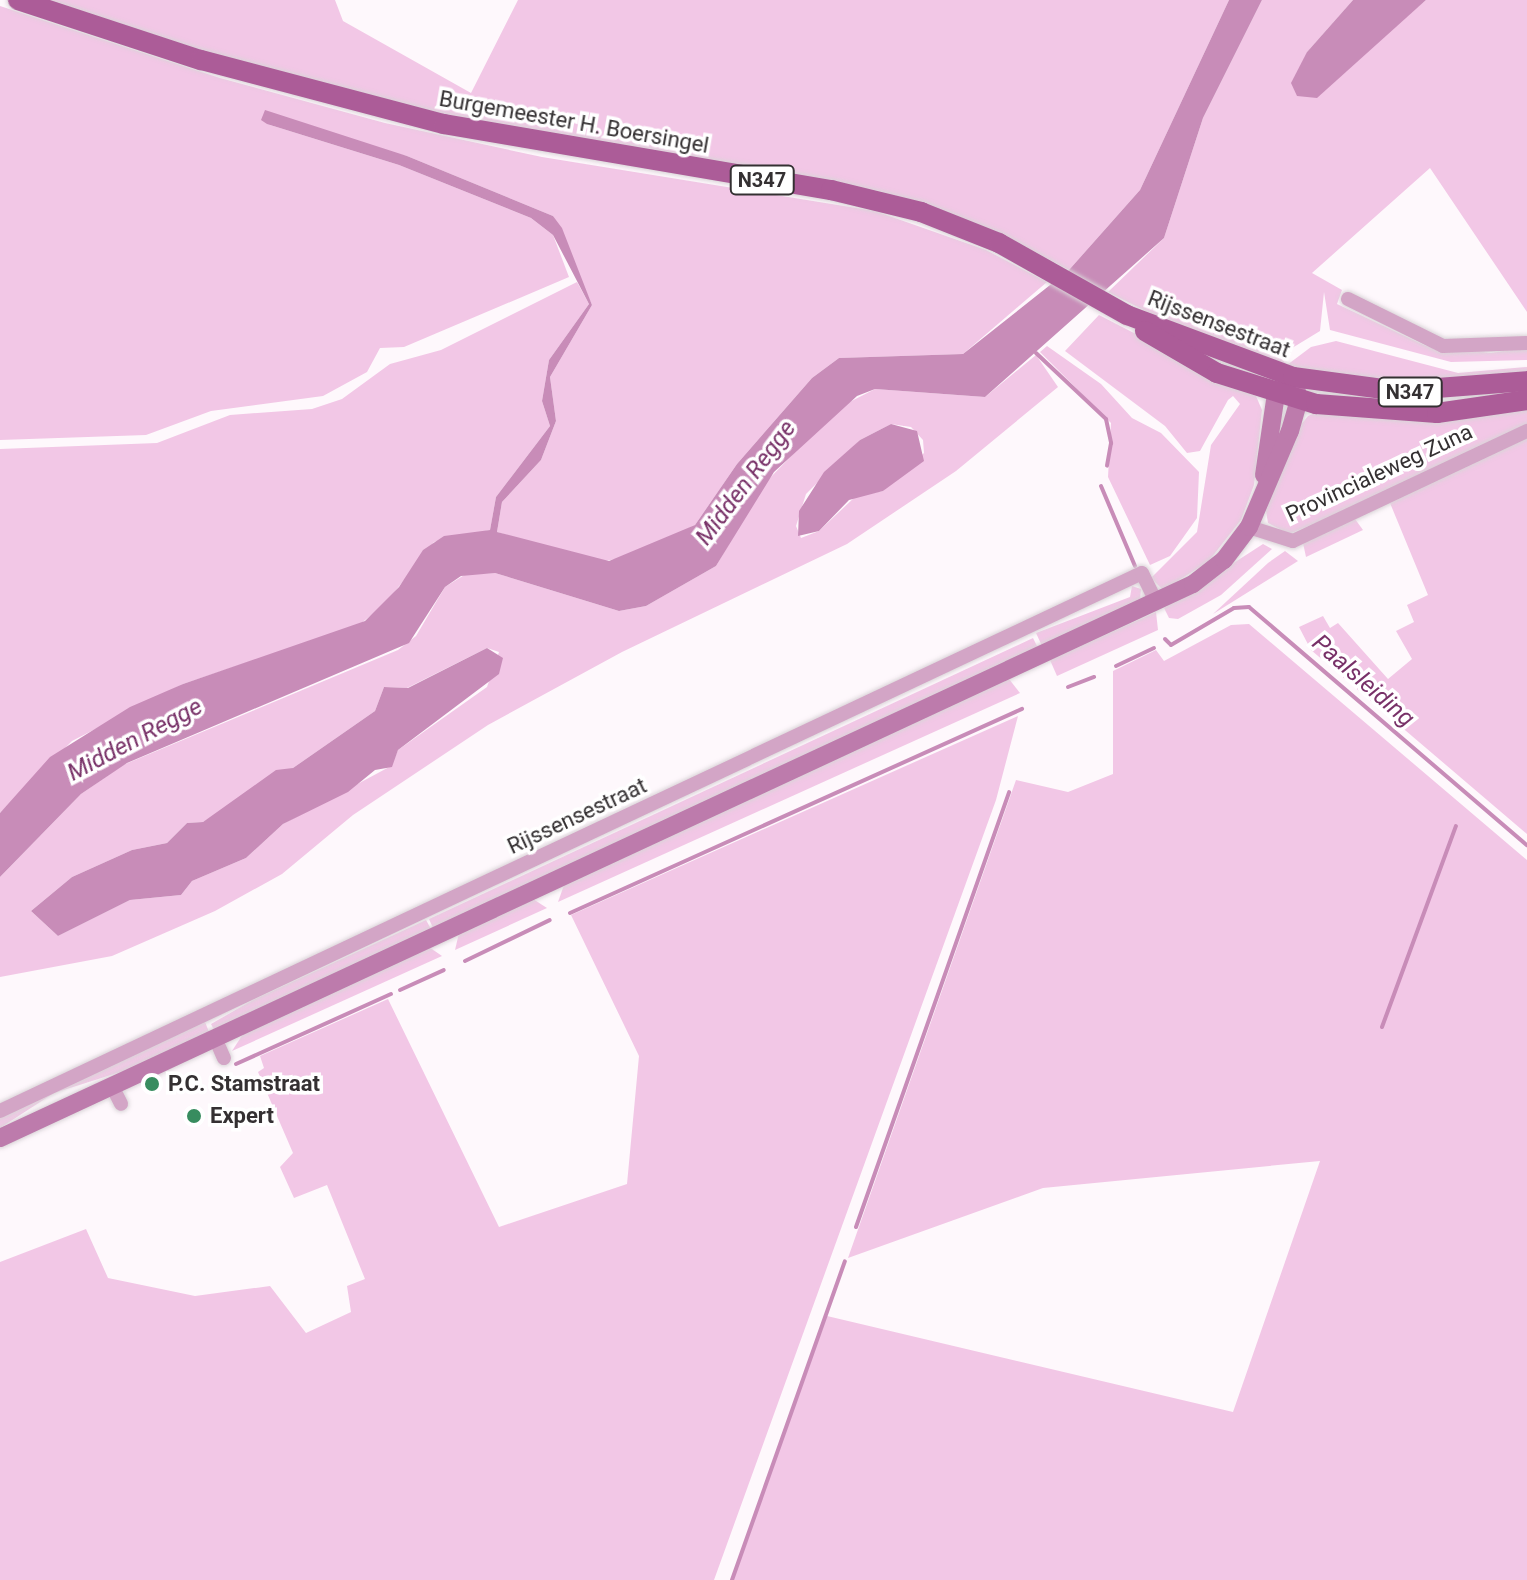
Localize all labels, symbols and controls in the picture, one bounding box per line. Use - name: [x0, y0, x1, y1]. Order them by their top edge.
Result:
- street label: Burgemeester H. Boersingel: [437, 85, 711, 159]
- road number: N347: [728, 164, 796, 196]
- street label: Rijssensestraat: [1144, 285, 1294, 363]
- road number: N347: [1376, 376, 1444, 408]
- water label: Midden Regge: [690, 415, 802, 551]
- street label: Provincialeweg Zuna: [1282, 418, 1476, 528]
- water label: Paalsleiding: [1306, 629, 1420, 733]
- water label: Midden Regge: [63, 692, 207, 788]
- street label: Rijssensestraat: [503, 772, 651, 860]
- place label: P.C. Stamstraat: [168, 1071, 320, 1097]
- marker: P.C. Stamstraat: [143, 1075, 161, 1093]
- place label: Expert: [210, 1103, 274, 1129]
- marker: Expert: [185, 1107, 203, 1125]

